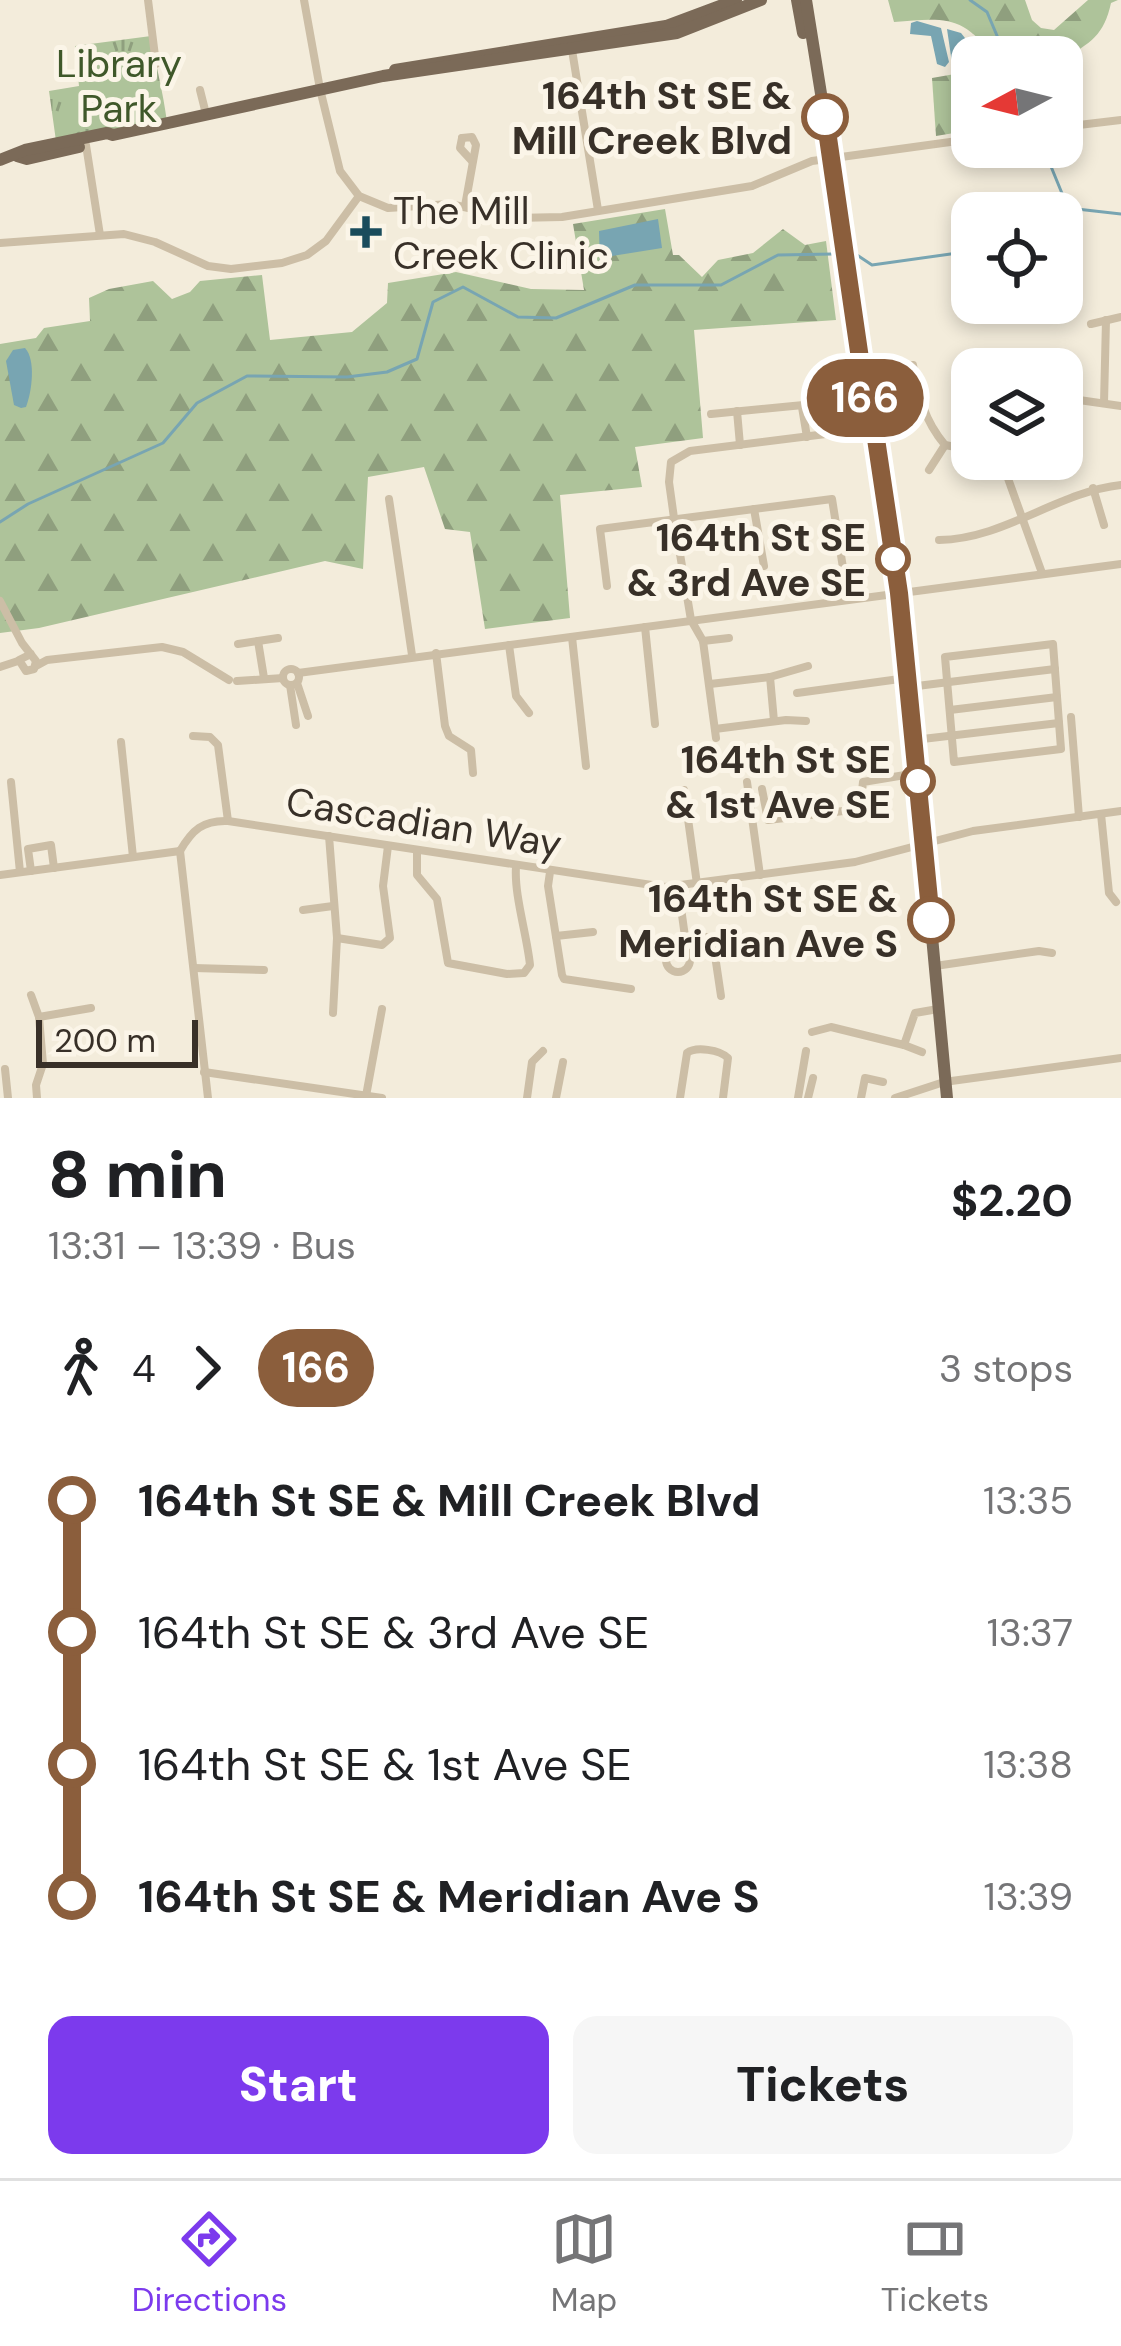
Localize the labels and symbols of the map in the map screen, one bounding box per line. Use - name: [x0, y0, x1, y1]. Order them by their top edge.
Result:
- north arrow: [951, 36, 1083, 168]
- park label: Library Park: [56, 38, 182, 134]
- place label: 164th St SE & Mill Creek Blvd: [512, 70, 792, 166]
- marker: 164th St SE & Mill Creek Blvd: [803, 95, 847, 139]
- place label: The Mill Creek Clinic: [393, 185, 609, 281]
- marker: The Mill Creek Clinic: [350, 216, 382, 248]
- line badge: 166: [796, 359, 934, 437]
- place label: 164th St SE & 3rd Ave SE: [627, 512, 866, 608]
- marker: 164th St SE & 3rd Ave SE: [877, 543, 909, 575]
- place label: 164th St SE & 1st Ave SE: [665, 734, 891, 830]
- marker: 164th St SE & 1st Ave SE: [902, 765, 934, 797]
- street label: Cascadian Way: [283, 776, 565, 869]
- place label: 164th St SE & Meridian Ave S: [618, 873, 898, 969]
- marker: 164th St SE & Meridian Ave S: [909, 898, 953, 942]
- scale bar: [36, 1014, 198, 1067]

